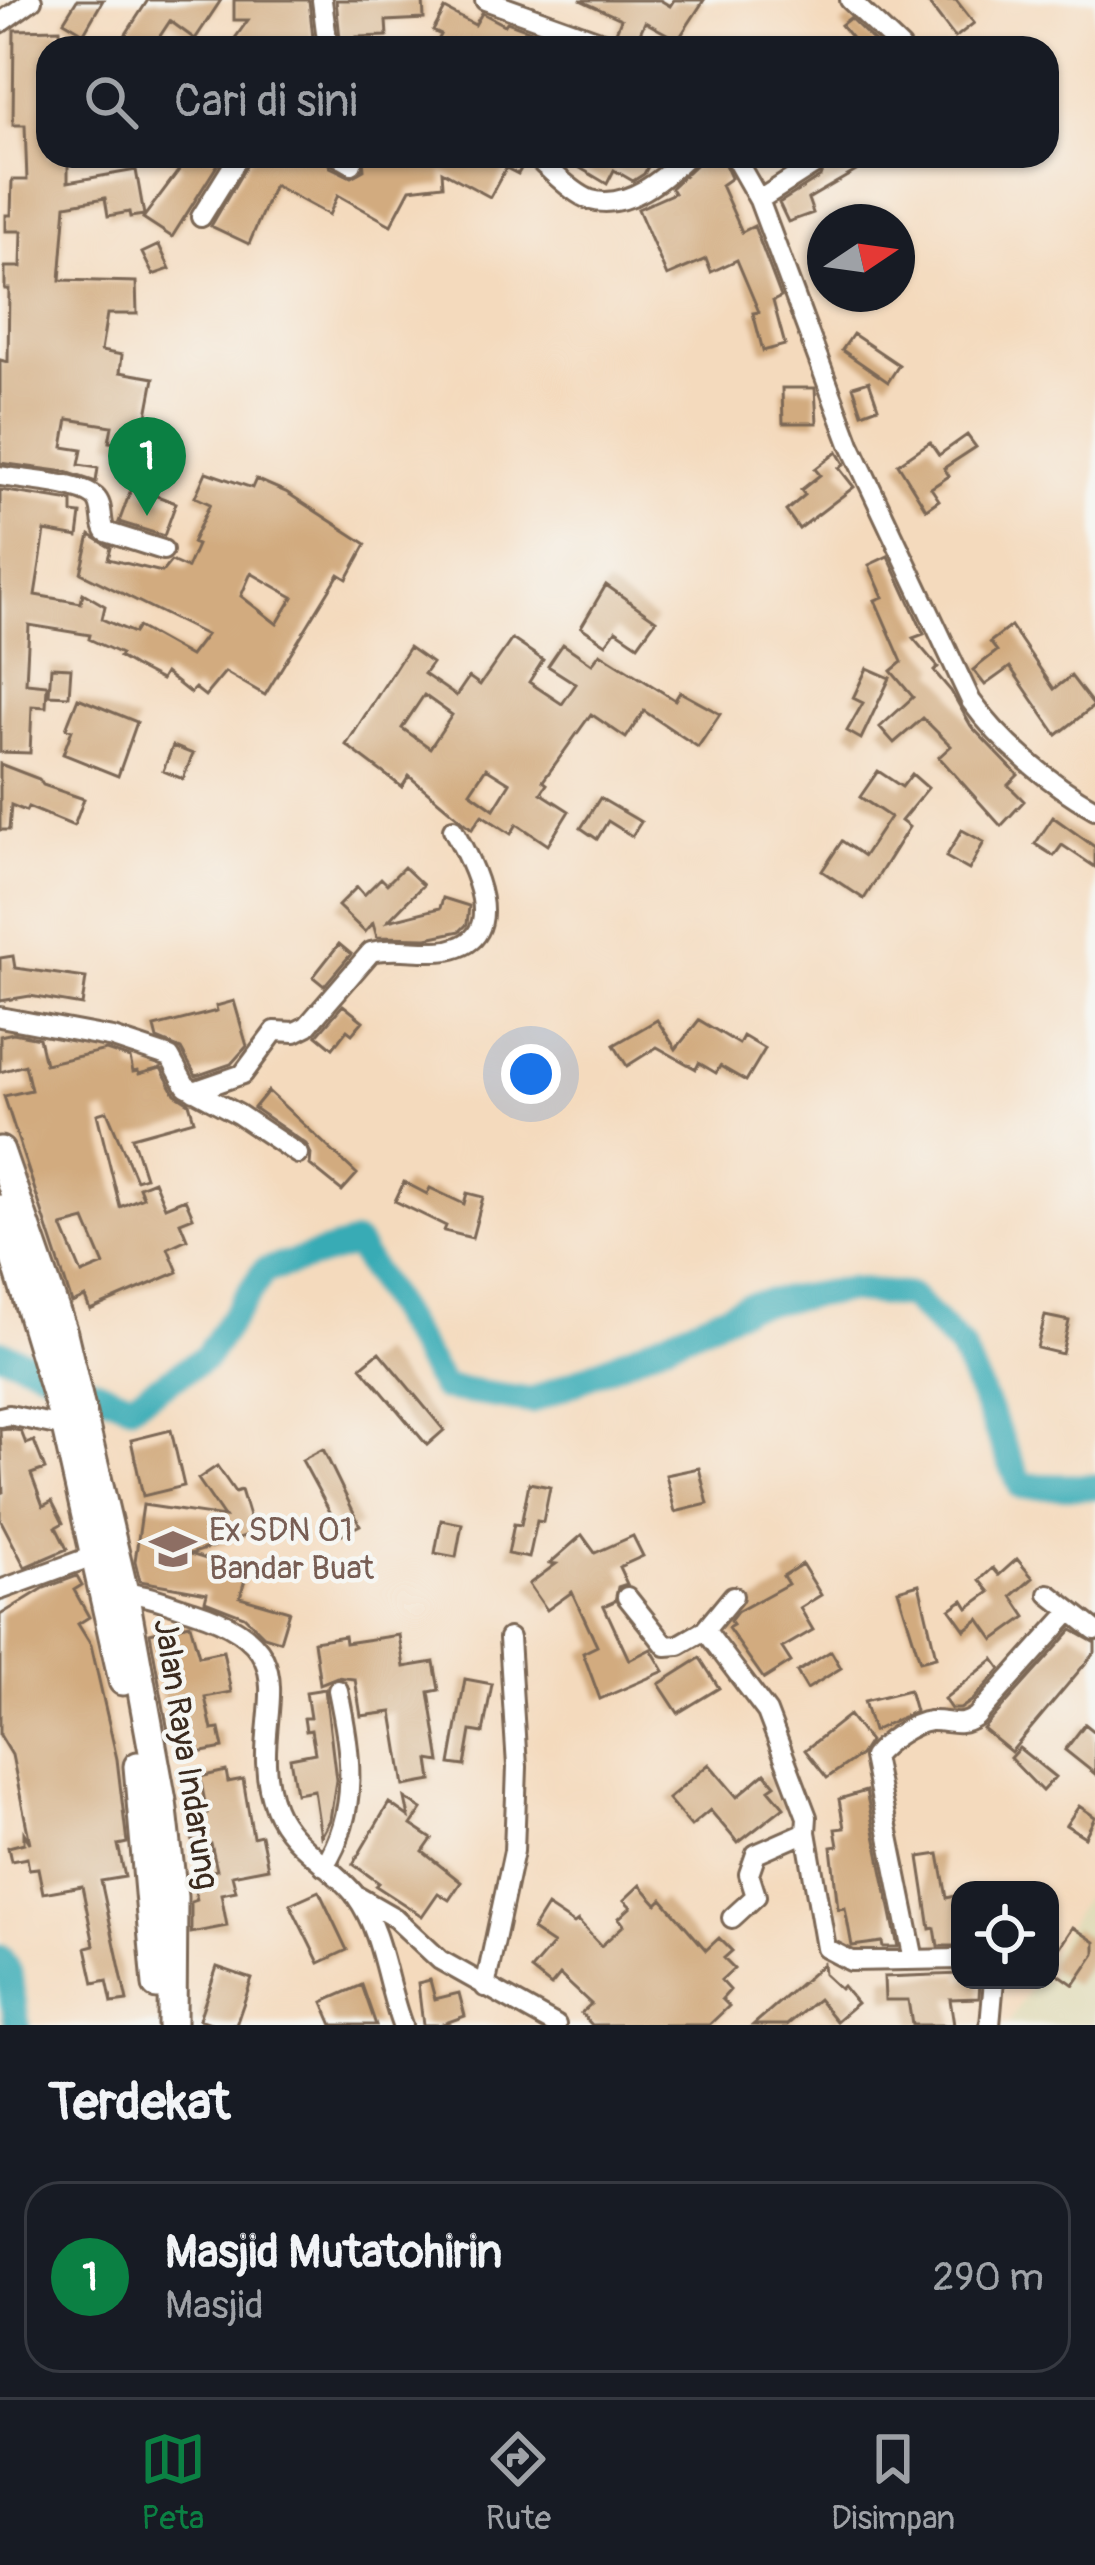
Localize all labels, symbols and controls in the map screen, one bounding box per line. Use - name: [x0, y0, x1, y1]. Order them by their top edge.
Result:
- search box: [36, 36, 1059, 168]
- icon: search: [78, 69, 144, 135]
- text: Cari di sini: [174, 74, 358, 130]
- north arrow: [807, 204, 915, 312]
- pin: 1: [108, 417, 186, 516]
- your location: [501, 1044, 561, 1104]
- place label: Ex SDN 01 Bandar Buat: [209, 1510, 375, 1589]
- school or university icon: Ex SDN 01 Bandar Buat: [148, 1524, 198, 1574]
- street label: Jalan Raya Indarung: [144, 1616, 228, 1892]
- map controls: [951, 1881, 1059, 1989]
- button: locate: [951, 1881, 1059, 1989]
- text: Terdekat: [48, 2071, 230, 2135]
- text: Masjid Mutatohirin: [165, 2225, 502, 2281]
- text: 1: [82, 2253, 98, 2302]
- text: 290 m: [932, 2253, 1044, 2302]
- text: Masjid: [165, 2281, 264, 2330]
- tab: Peta: [140, 2426, 206, 2539]
- tab: Rute: [485, 2426, 551, 2539]
- tab: Disimpan: [831, 2426, 955, 2539]

